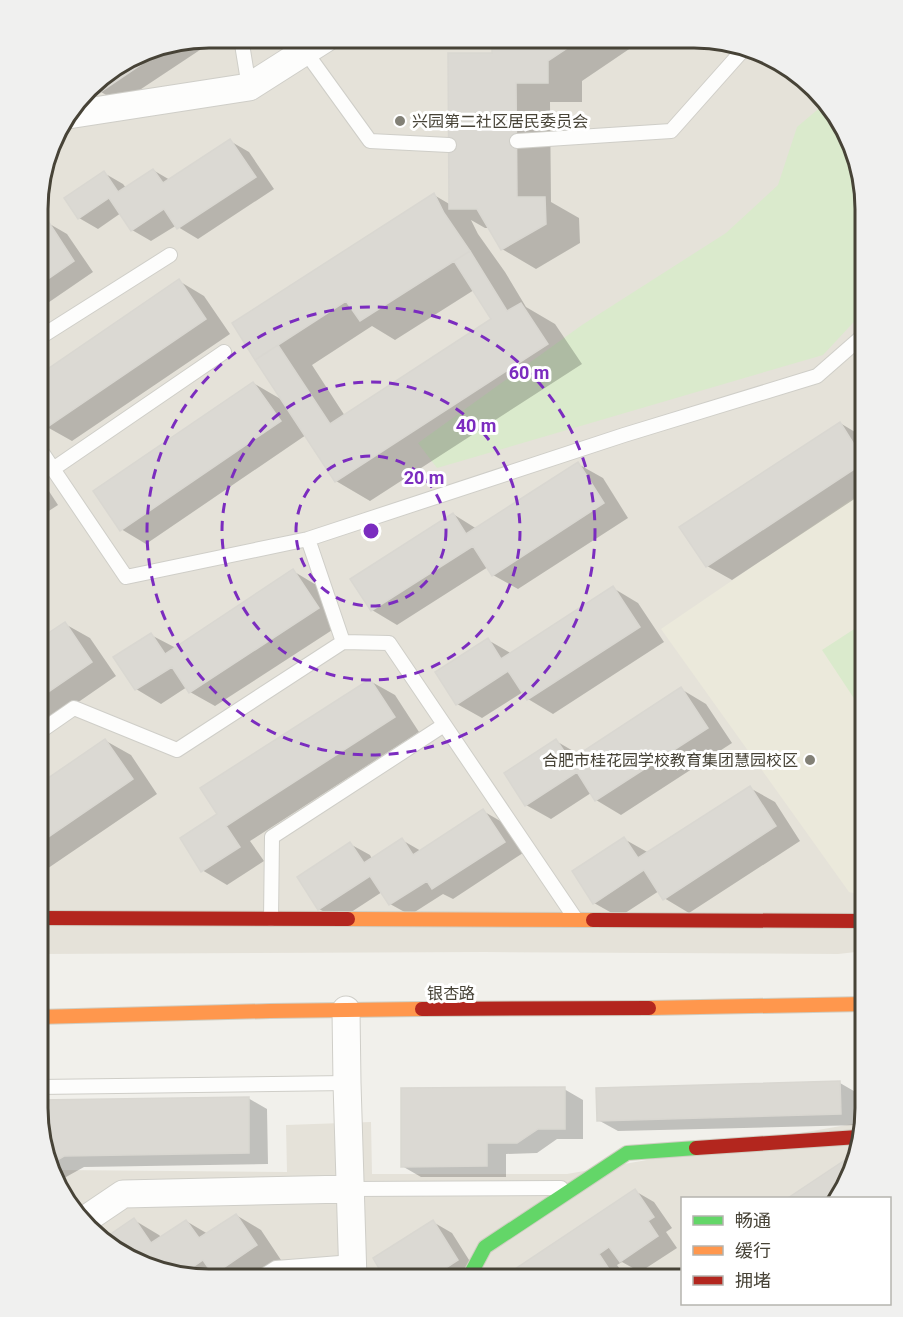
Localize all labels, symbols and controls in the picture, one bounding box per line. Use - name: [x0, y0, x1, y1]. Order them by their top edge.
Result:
- place label: 兴园第二社区居民委员会: [412, 112, 588, 131]
- marker: 兴园第二社区居民委员会: [393, 114, 407, 128]
- text: 60 m: [509, 362, 549, 383]
- text: 40 m: [456, 415, 496, 436]
- text: 20 m: [404, 467, 444, 488]
- centre of rings: [361, 521, 381, 541]
- place label: 合肥市桂花园学校教育集团慧园校区: [542, 751, 798, 770]
- marker: 合肥市桂花园学校教育集团慧园校区: [803, 753, 817, 767]
- street label: 银杏路: [427, 984, 475, 1003]
- legend: [681, 1197, 891, 1305]
- text: 畅通: [735, 1210, 771, 1231]
- text: 缓行: [735, 1240, 771, 1261]
- text: 拥堵: [735, 1270, 771, 1291]

